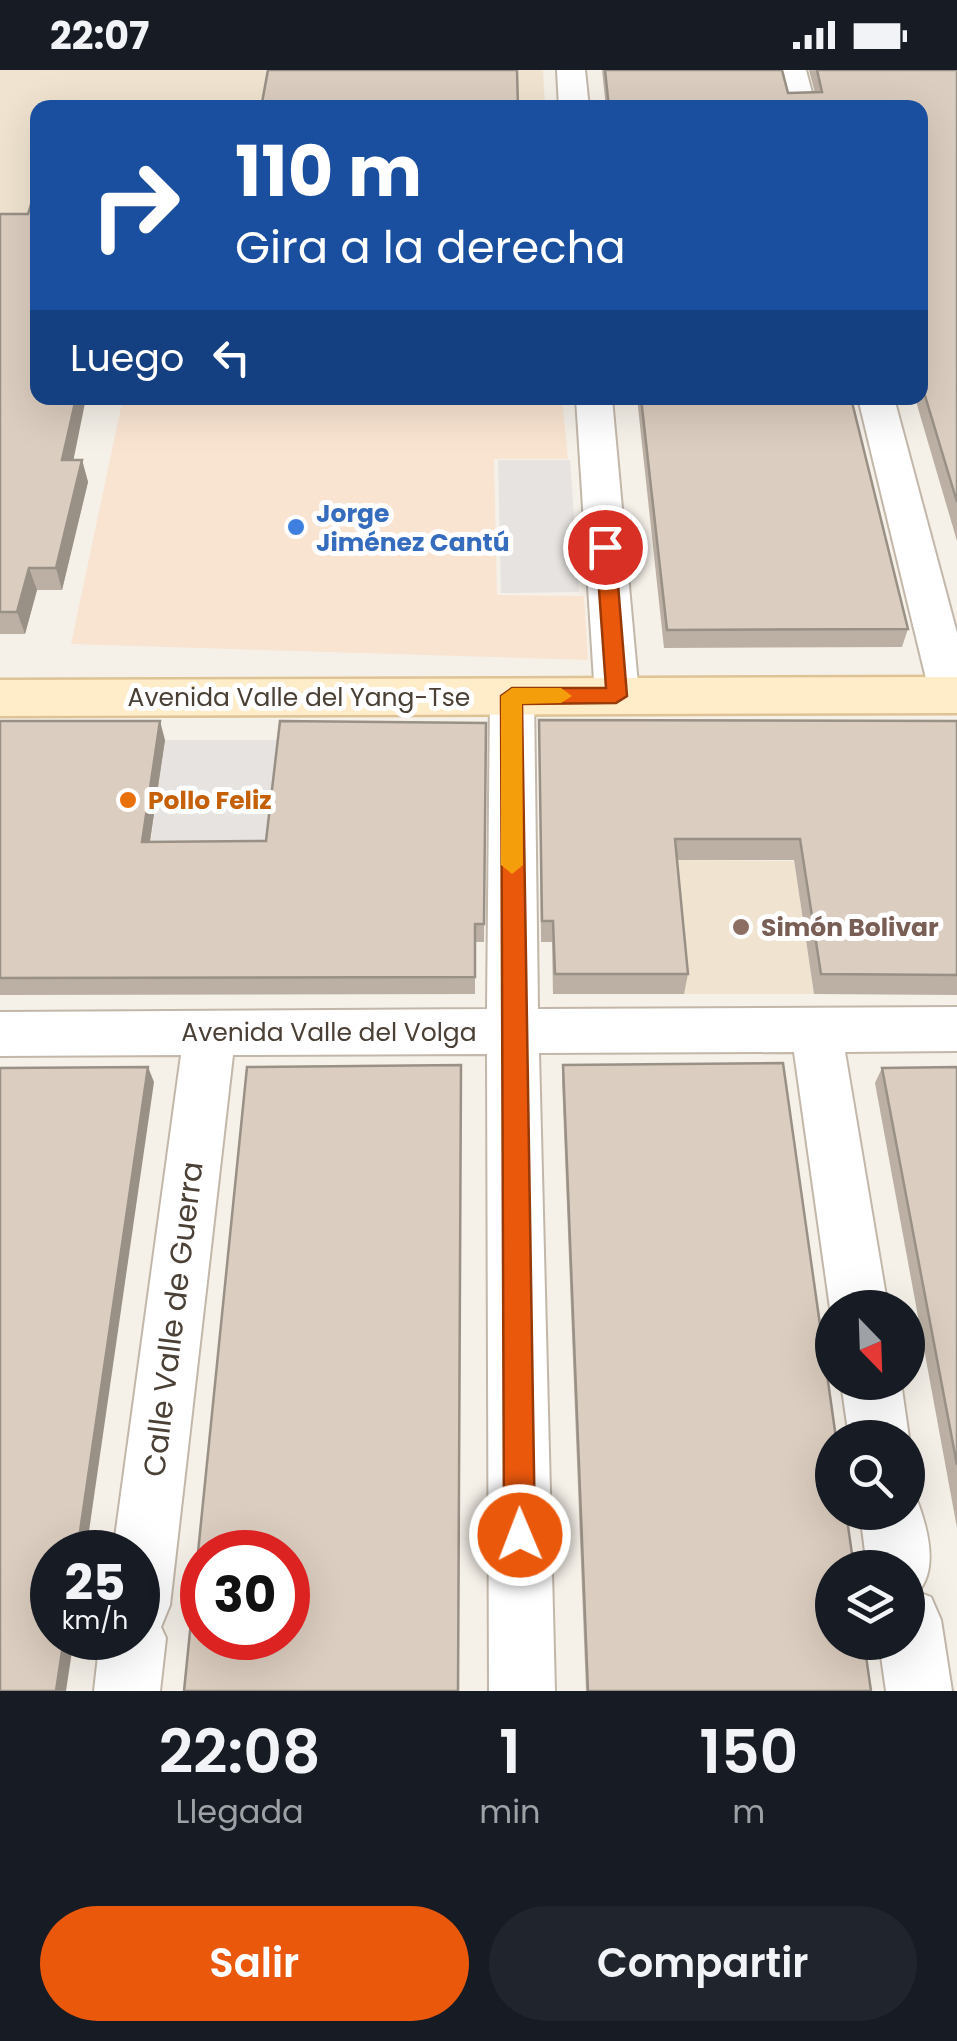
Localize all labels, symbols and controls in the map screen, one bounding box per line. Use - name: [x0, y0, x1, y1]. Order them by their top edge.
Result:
- text: 22:07: [50, 9, 149, 62]
- text: 110 m: [235, 122, 422, 221]
- icon: right: [70, 140, 200, 270]
- text: Gira a la derecha: [235, 216, 626, 279]
- icon: left: [204, 330, 259, 385]
- text: Luego: [70, 331, 184, 384]
- place label: Jorge Jiménez Cantú: [316, 496, 510, 560]
- pin: [563, 505, 648, 590]
- marker: Jorge Jiménez Cantú: [285, 516, 307, 538]
- icon: arrive: [578, 520, 633, 575]
- street label: Avenida Valle del Yang-Tse: [128, 680, 470, 715]
- place label: Pollo Feliz: [148, 783, 272, 818]
- marker: Pollo Feliz: [117, 789, 139, 811]
- place label: Simón Bolivar: [761, 910, 939, 945]
- marker: Simón Bolivar: [730, 916, 752, 938]
- street label: Avenida Valle del Volga: [181, 1015, 477, 1050]
- street label: Calle Valle de Guerra: [132, 1159, 214, 1479]
- north arrow: [815, 1290, 925, 1400]
- map controls: [815, 1290, 925, 1660]
- button: search: [815, 1420, 925, 1530]
- position arrow: [468, 1483, 572, 1587]
- speed limit sign: 30: [180, 1530, 310, 1660]
- text: 25: [64, 1547, 126, 1618]
- button: layers: [815, 1550, 925, 1660]
- text: km/h: [62, 1603, 128, 1638]
- text: 22:08: [159, 1710, 321, 1794]
- text: 1: [499, 1710, 521, 1794]
- text: 150: [699, 1710, 798, 1794]
- text: Llegada: [176, 1789, 304, 1834]
- text: min: [479, 1789, 541, 1834]
- text: m: [732, 1789, 765, 1834]
- button: Salir: [40, 1906, 469, 2021]
- button: Compartir: [489, 1906, 917, 2021]

